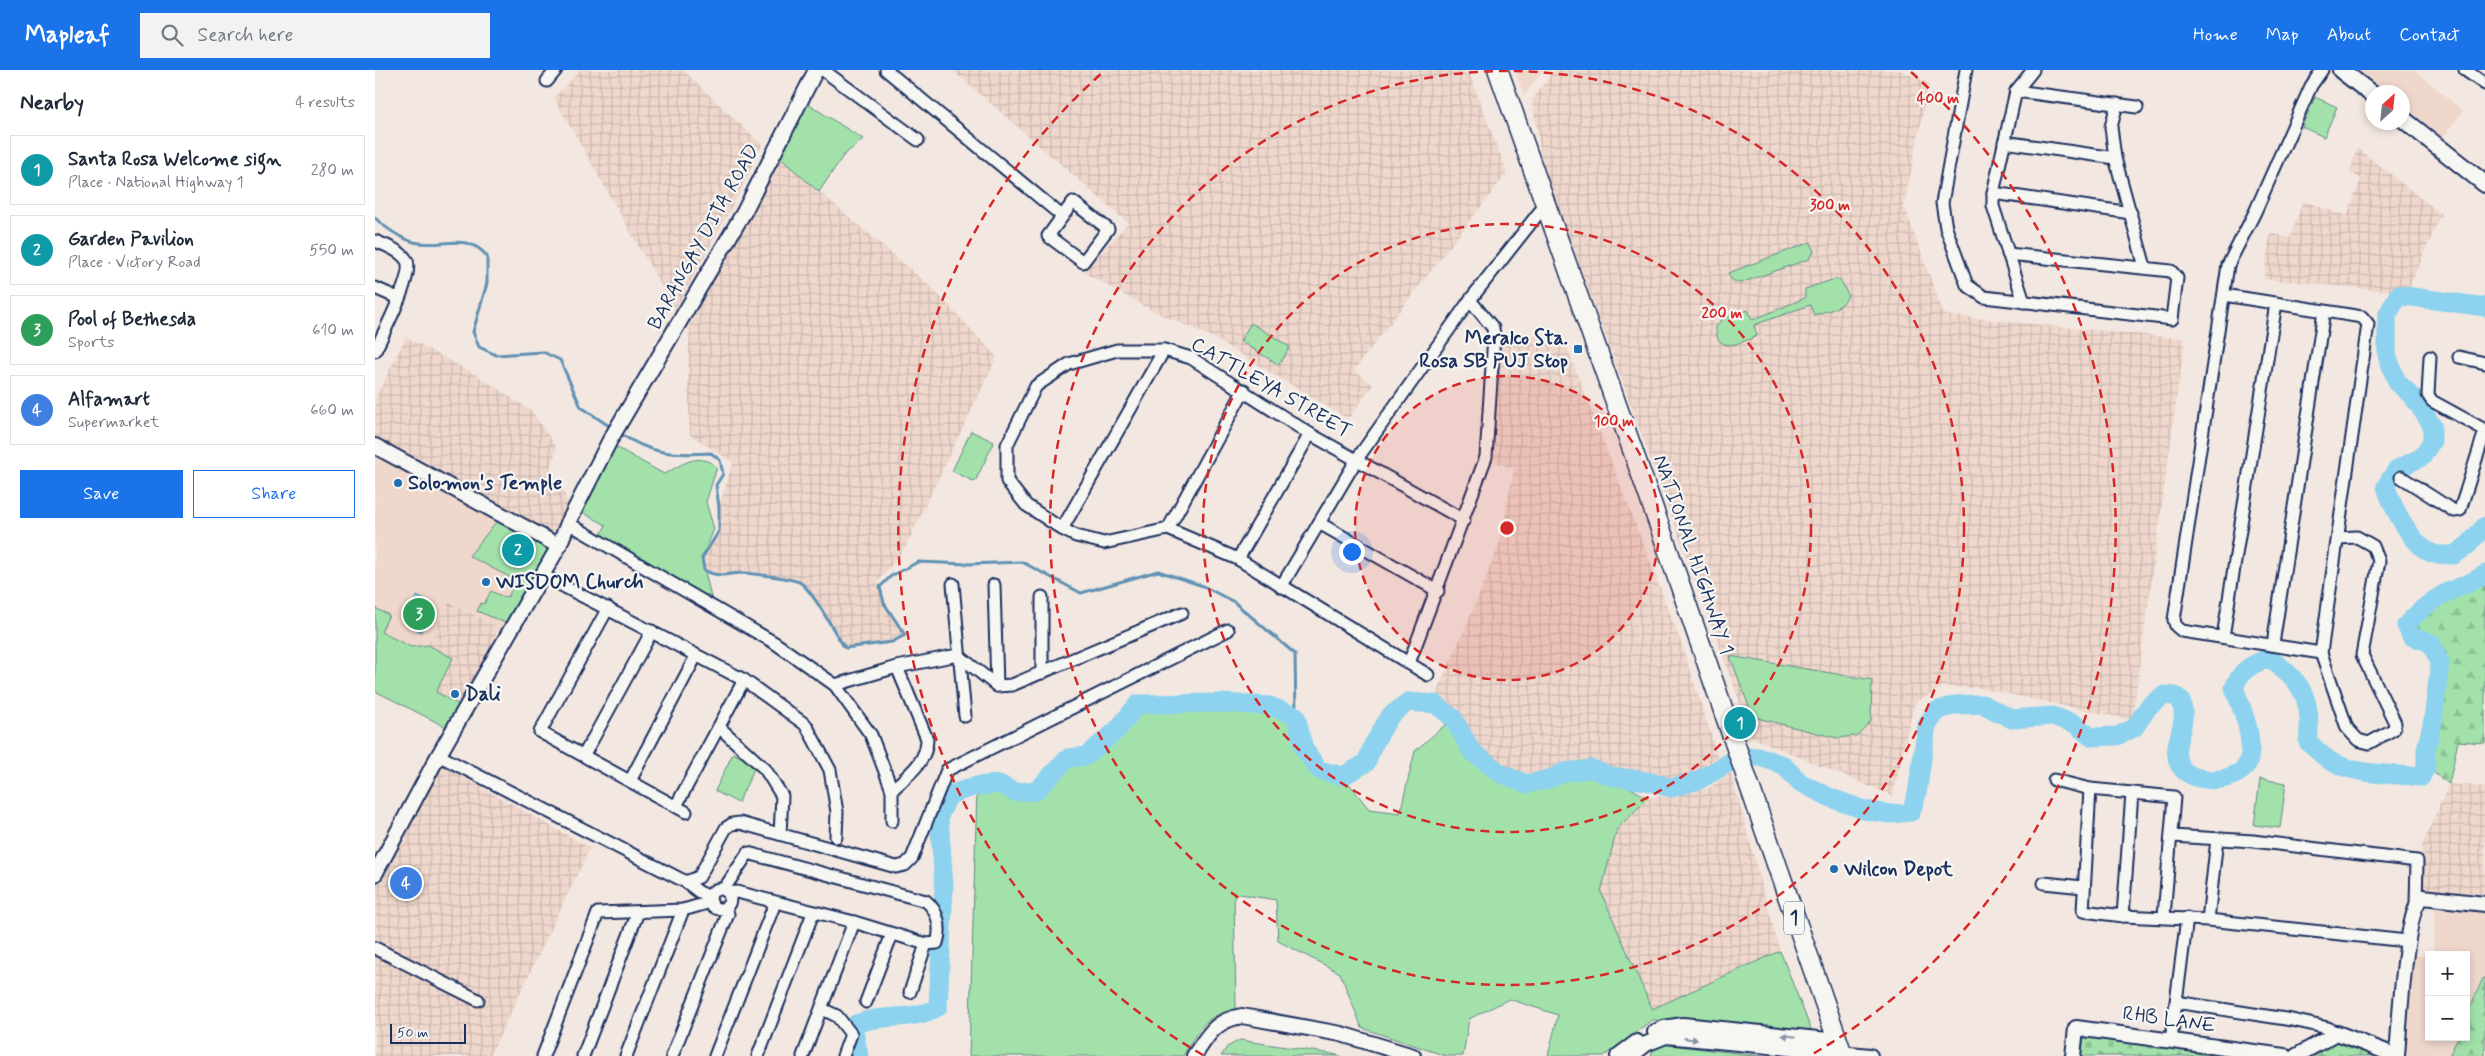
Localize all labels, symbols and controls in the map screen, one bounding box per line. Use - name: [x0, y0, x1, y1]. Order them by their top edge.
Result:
- search box: [140, 13, 490, 58]
- text: Mapleaf: [25, 20, 110, 51]
- icon: search: [158, 21, 186, 49]
- text: Search here: [198, 23, 293, 48]
- text: Home: [2193, 23, 2238, 47]
- text: Map: [2266, 23, 2299, 47]
- text: About: [2327, 23, 2371, 47]
- text: Contact: [2399, 23, 2460, 47]
- north arrow: [2365, 85, 2410, 130]
- text: Nearby: [20, 89, 84, 117]
- text: 400 m: [1917, 89, 1959, 109]
- text: 4 results: [295, 92, 355, 113]
- street label: BARANGAY DITA ROAD: [642, 139, 766, 335]
- text: Santa Rosa Welcome sign: [68, 147, 281, 172]
- text: 1: [33, 160, 41, 181]
- text: 280 m: [311, 160, 354, 181]
- text: Place · National Highway 1: [68, 172, 244, 193]
- text: 300 m: [1810, 196, 1850, 216]
- text: Garden Pavilion: [68, 227, 194, 252]
- text: 2: [33, 240, 41, 261]
- text: 550 m: [309, 240, 354, 261]
- text: Place · Victory Road: [68, 252, 201, 273]
- text: 200 m: [1702, 304, 1743, 324]
- text: Pool of Bethesda: [68, 307, 196, 332]
- text: 3: [33, 320, 41, 341]
- text: 610 m: [312, 320, 354, 341]
- place label: Meralco Sta. Rosa SB PUJ Stop: [1419, 325, 1568, 375]
- street label: CATTLEYA STREET: [1186, 331, 1356, 445]
- text: Sports: [68, 332, 114, 353]
- marker: Meralco Sta. Rosa SB PUJ Stop: [1572, 343, 1584, 355]
- text: Alfamart: [68, 387, 150, 412]
- text: 4: [32, 400, 42, 421]
- text: 660 m: [310, 400, 354, 421]
- text: Supermarket: [68, 412, 159, 433]
- text: 100 m: [1594, 412, 1634, 432]
- street label: NATIONAL HIGHWAY 1: [1646, 452, 1740, 658]
- button: Save: [20, 470, 183, 518]
- button: Share: [193, 470, 355, 518]
- place label: Solomon's Temple: [408, 470, 562, 497]
- marker: Solomon's Temple: [392, 477, 404, 489]
- centre of rings: [1498, 519, 1516, 537]
- pin: 2: [502, 531, 534, 569]
- your location: [1339, 539, 1365, 565]
- place label: WISDOM Church: [495, 569, 644, 596]
- marker: WISDOM Church: [480, 576, 492, 588]
- pin: 3: [403, 595, 435, 633]
- place label: Dali: [465, 681, 501, 708]
- marker: Dali: [449, 688, 461, 700]
- pin: 1: [1724, 704, 1756, 742]
- place label: Wilcon Depot: [1843, 856, 1954, 883]
- marker: Wilcon Depot: [1828, 863, 1840, 875]
- pin: 4: [390, 864, 422, 902]
- road number: 1: [1784, 901, 1804, 934]
- map controls: [2425, 951, 2470, 1041]
- button: +: [2425, 951, 2470, 996]
- button: −: [2425, 996, 2470, 1041]
- street label: RHB LANE: [2121, 1000, 2217, 1040]
- scale bar: [390, 1021, 466, 1044]
- text: 50 m: [397, 1024, 428, 1042]
- one-way arrow: [1781, 1032, 1797, 1040]
- one-way arrow: [1683, 1035, 1699, 1043]

